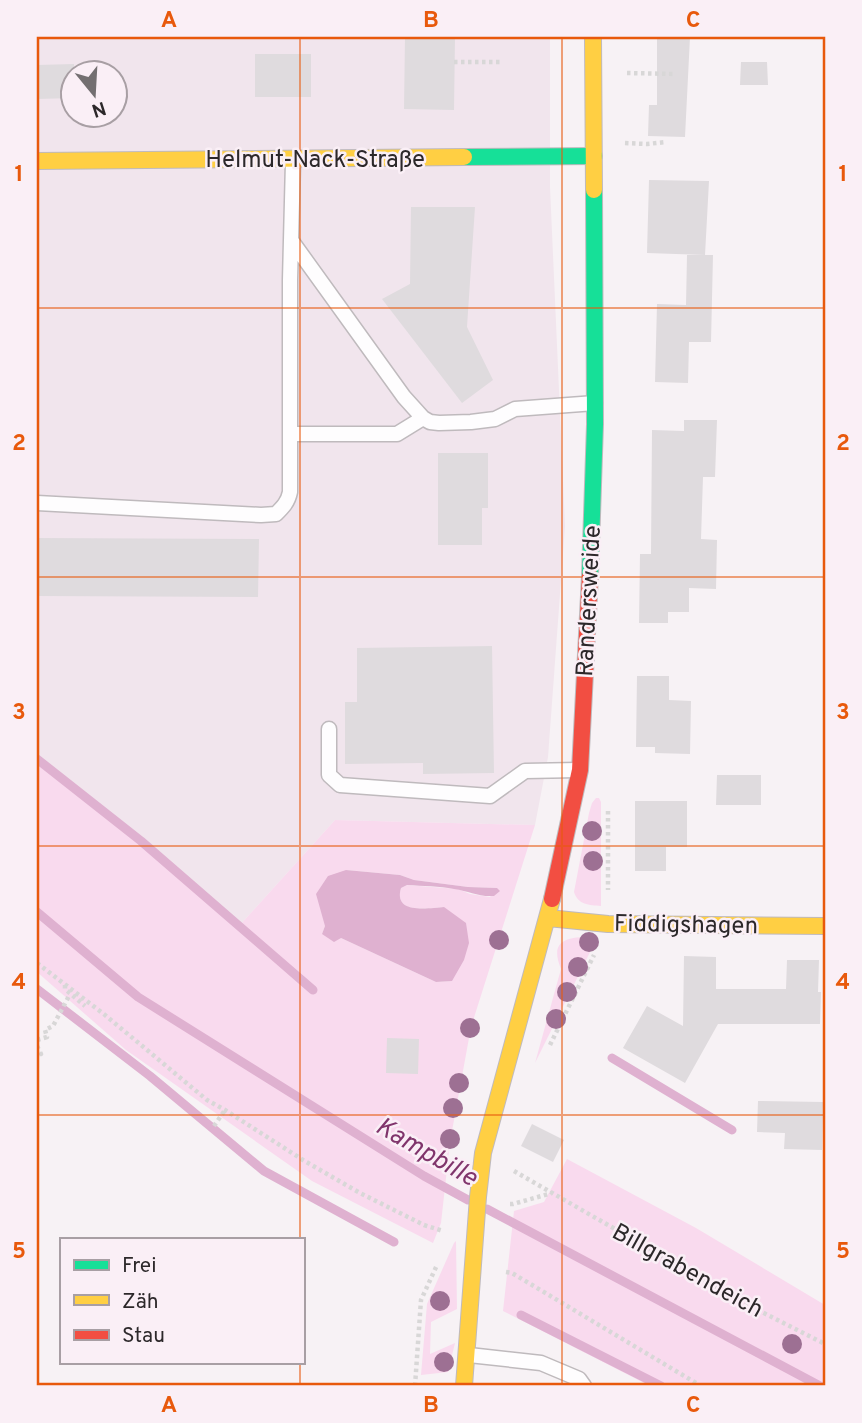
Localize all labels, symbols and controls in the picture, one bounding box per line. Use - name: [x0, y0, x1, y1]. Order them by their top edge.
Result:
- text: A: [161, 7, 177, 36]
- text: B: [423, 7, 439, 36]
- text: C: [686, 7, 700, 36]
- north arrow: [60, 60, 130, 130]
- text: N: [88, 95, 109, 122]
- street label: Helmut-Nack-Straße: [205, 146, 425, 176]
- text: 1: [14, 161, 24, 190]
- text: 1: [838, 161, 848, 190]
- text: 2: [12, 430, 26, 459]
- text: 2: [836, 430, 850, 459]
- street label: Randersweide: [571, 525, 609, 678]
- text: 3: [12, 699, 26, 728]
- text: 3: [836, 699, 850, 728]
- street label: Fiddigshagen: [614, 910, 758, 942]
- text: 4: [12, 969, 26, 998]
- text: 4: [836, 969, 850, 998]
- water label: Kampbille: [369, 1111, 483, 1196]
- street label: Billgrabendeich: [606, 1218, 768, 1326]
- text: 5: [12, 1238, 26, 1267]
- legend: [60, 1238, 304, 1364]
- text: 5: [836, 1238, 850, 1267]
- text: Frei: [122, 1253, 157, 1280]
- text: Zäh: [122, 1289, 159, 1316]
- text: Stau: [122, 1323, 165, 1350]
- text: A: [161, 1392, 177, 1421]
- text: B: [423, 1392, 439, 1421]
- text: C: [686, 1392, 700, 1421]

